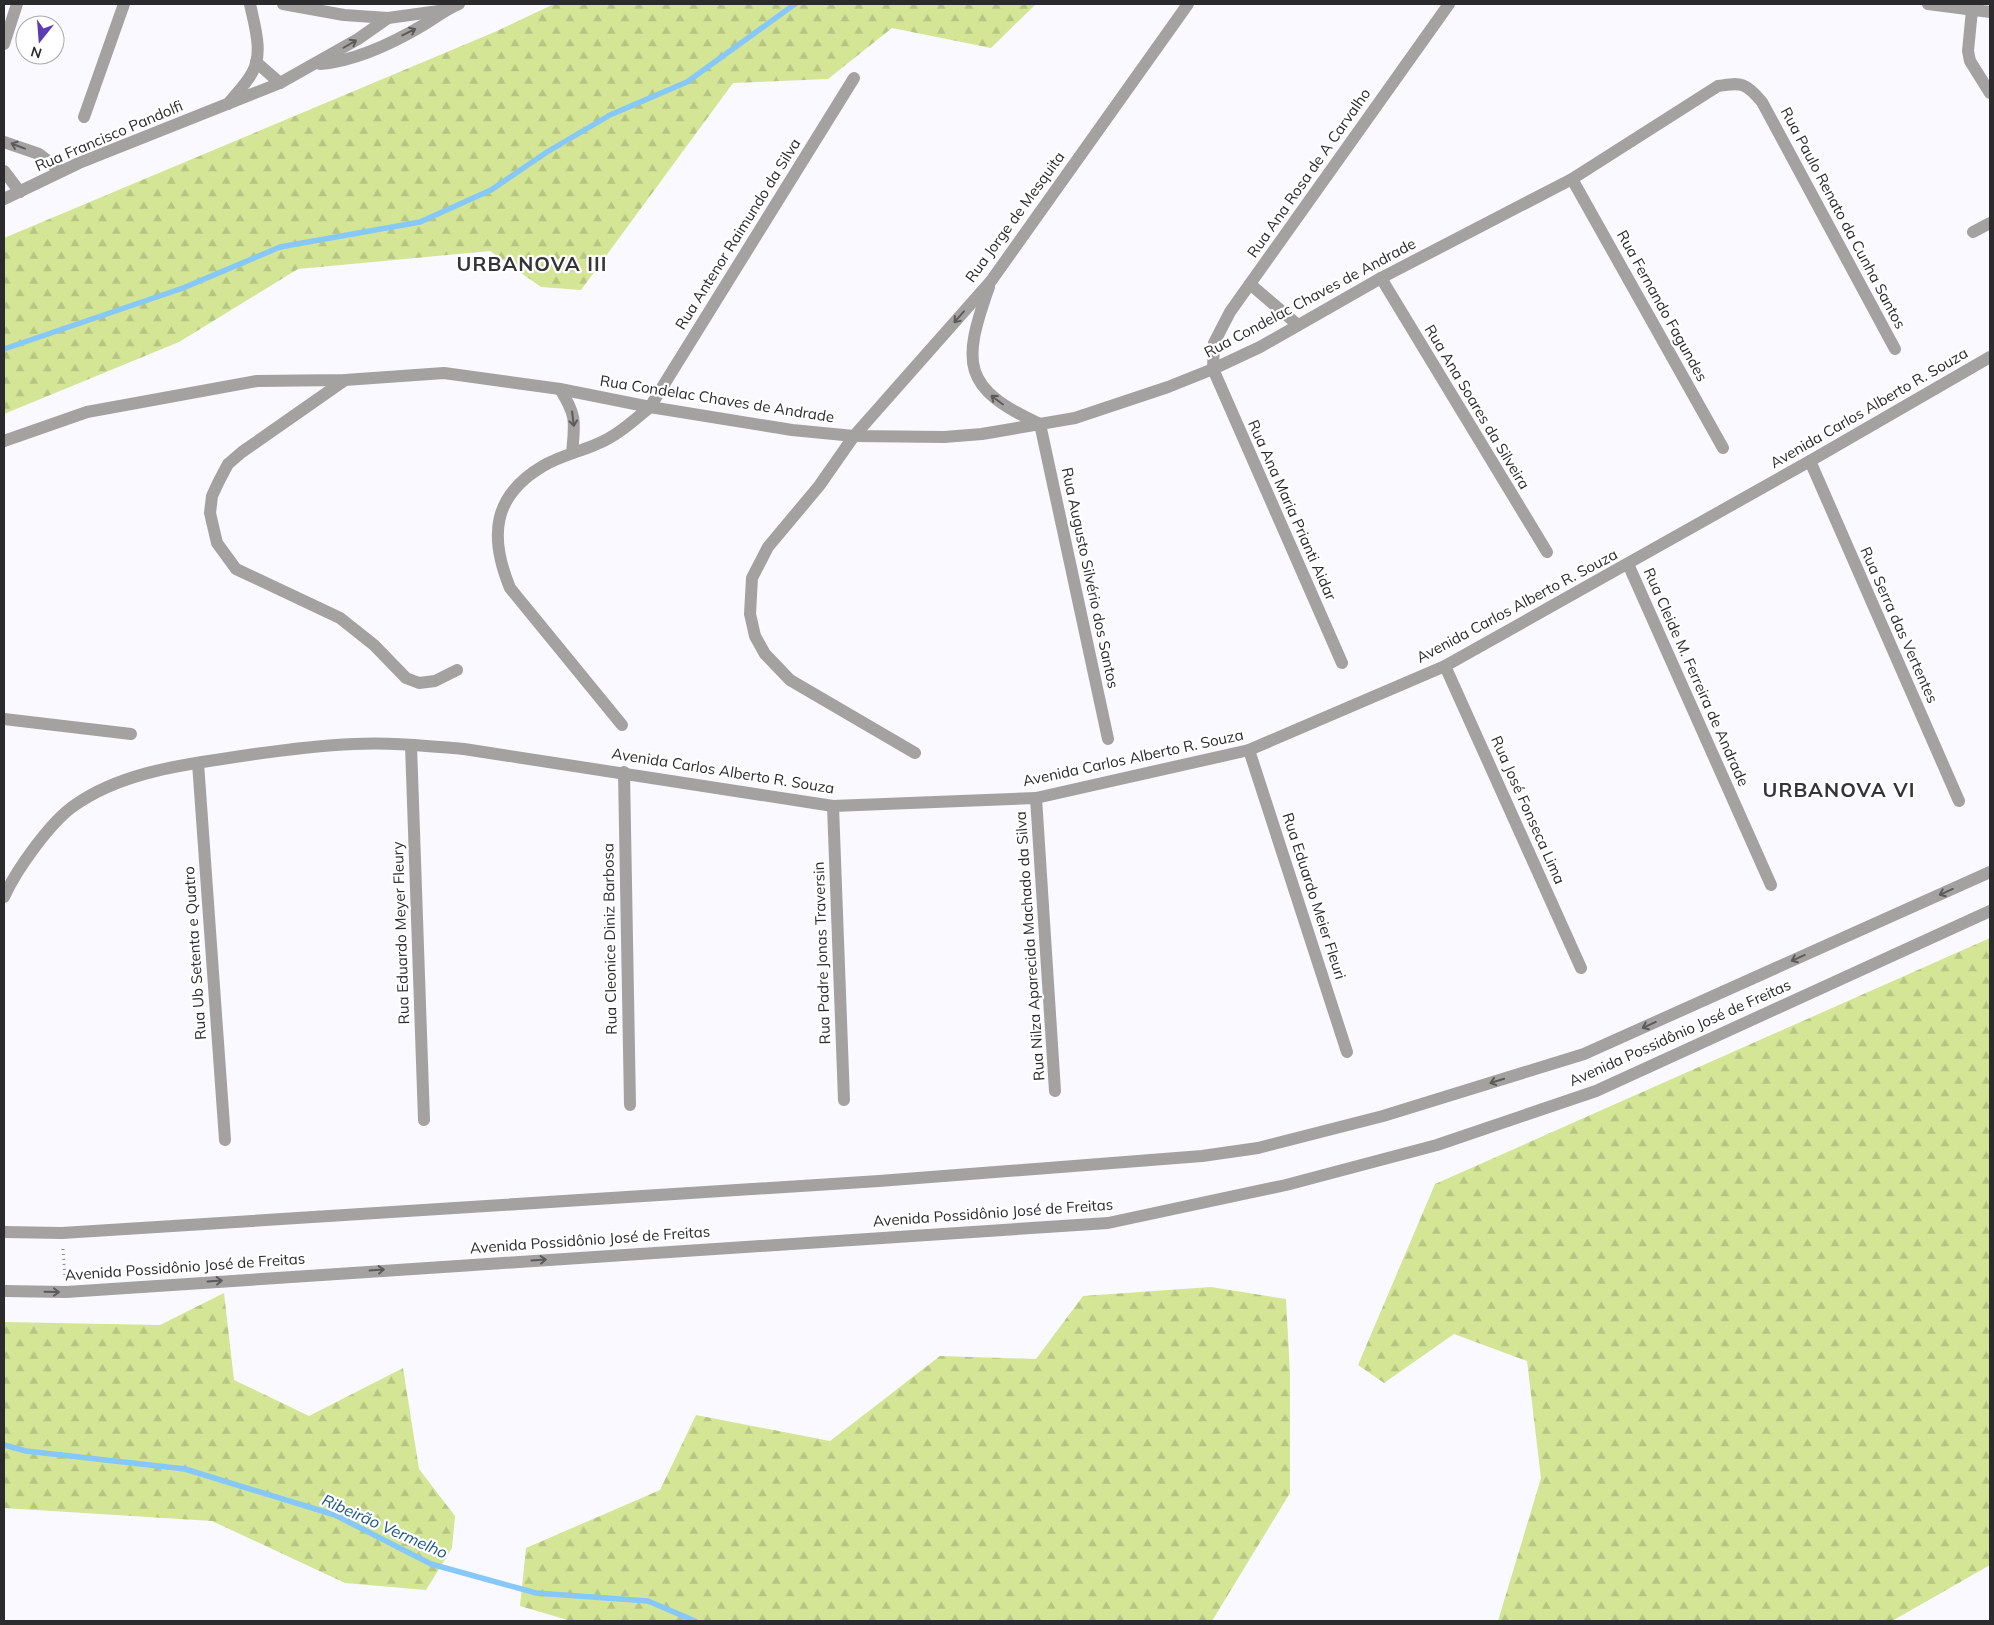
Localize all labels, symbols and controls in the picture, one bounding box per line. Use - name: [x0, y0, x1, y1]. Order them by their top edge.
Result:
- north arrow: [15, 15, 65, 65]
- one-way arrow: [401, 27, 416, 36]
- one-way arrow: [343, 39, 358, 49]
- text: N: [29, 42, 44, 63]
- street label: Rua Ana Rosa de A Carvalho: [1243, 84, 1374, 261]
- street label: Rua Francisco Pandolfi: [32, 96, 185, 175]
- street label: Rua Paulo Renato da Cunha Santos: [1777, 104, 1910, 332]
- street label: Rua Antenor Raimundo da Silva: [671, 135, 804, 333]
- one-way arrow: [11, 141, 26, 151]
- street label: Rua Jorge de Mesquita: [961, 148, 1068, 286]
- street label: Rua Fernando Fagundes: [1613, 227, 1712, 385]
- street label: Rua Condelac Chaves de Andrade: [1201, 234, 1419, 362]
- district label: URBANOVA III: [457, 251, 607, 276]
- one-way arrow: [953, 311, 965, 324]
- street label: Rua Ana Soares da Silveira: [1421, 321, 1534, 493]
- street label: Avenida Carlos Alberto R. Souza: [1766, 343, 1971, 472]
- street label: Rua Condelac Chaves de Andrade: [599, 371, 836, 426]
- one-way arrow: [990, 395, 1004, 405]
- one-way arrow: [569, 411, 579, 427]
- street label: Rua Ana Maria Prianti Aidar: [1244, 417, 1341, 604]
- street label: Rua Augusto Silvério dos Santos: [1058, 466, 1123, 690]
- street label: Avenida Carlos Alberto R. Souza: [1413, 544, 1621, 667]
- street label: Rua Serra das Vertentes: [1856, 544, 1943, 706]
- street label: Rua Cleide M. Ferreira de Andrade: [1640, 565, 1753, 789]
- street label: Avenida Carlos Alberto R. Souza: [1021, 725, 1245, 790]
- street label: Rua José Fonseca Lima: [1487, 733, 1570, 887]
- street label: Avenida Carlos Alberto R. Souza: [610, 744, 836, 798]
- district label: URBANOVA VI: [1763, 777, 1915, 802]
- street label: Rua Eduardo Meier Fleuri: [1279, 810, 1350, 982]
- street label: Rua Nilza Aparecida Machado da Silva: [1011, 811, 1048, 1081]
- street label: Rua Eduardo Meyer Fleury: [388, 841, 413, 1025]
- street label: Rua Cleonice Diniz Barbosa: [598, 843, 621, 1035]
- street label: Rua Padre Jonas Traversin: [809, 861, 834, 1045]
- street label: Rua Ub Setenta e Quatro: [179, 866, 210, 1041]
- one-way arrow: [1939, 888, 1954, 897]
- one-way arrow: [1790, 954, 1805, 964]
- street label: Avenida Possidônio José de Freitas: [1566, 975, 1794, 1090]
- one-way arrow: [1642, 1020, 1657, 1030]
- one-way arrow: [1490, 1077, 1505, 1086]
- street label: Avenida Possidônio José de Freitas: [872, 1195, 1114, 1230]
- street label: Avenida Possidônio José de Freitas: [469, 1222, 711, 1257]
- street label: Avenida Possidônio José de Freitas: [64, 1249, 306, 1284]
- one-way arrow: [531, 1255, 547, 1264]
- one-way arrow: [368, 1266, 384, 1275]
- one-way arrow: [206, 1276, 222, 1286]
- one-way arrow: [44, 1287, 60, 1296]
- water label: Ribeirão Vermelho: [319, 1489, 451, 1563]

